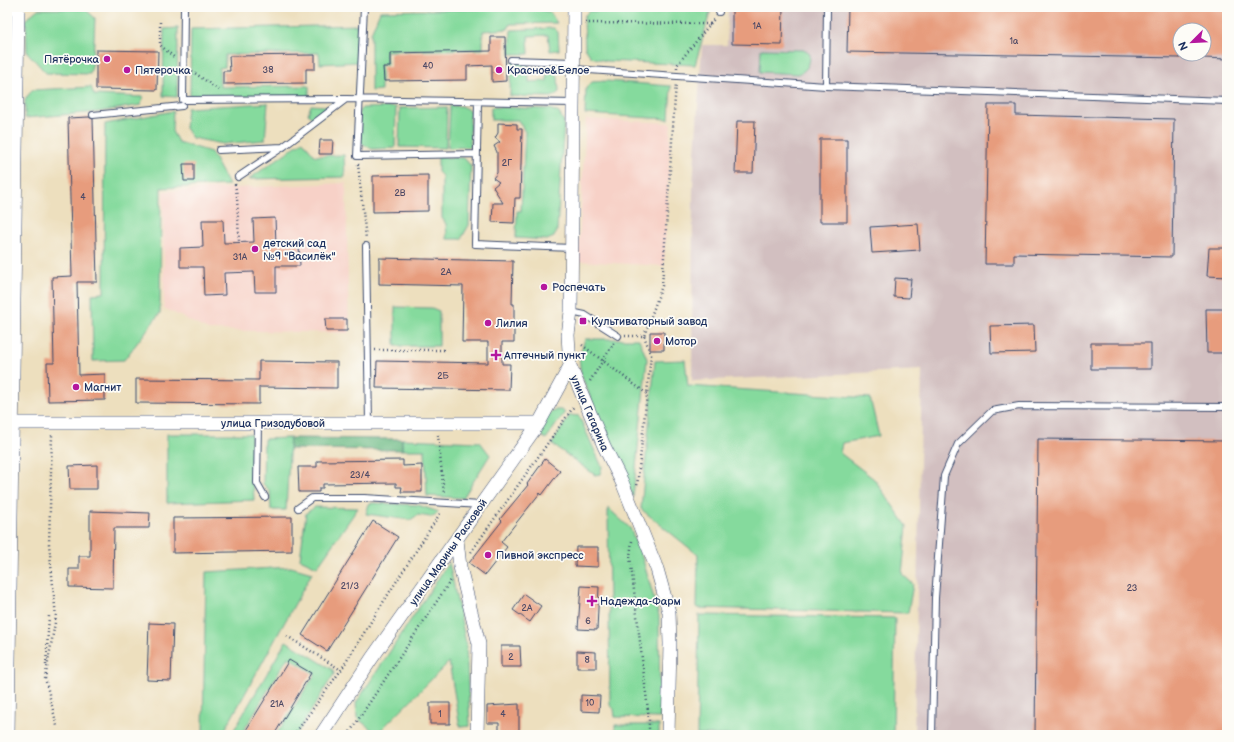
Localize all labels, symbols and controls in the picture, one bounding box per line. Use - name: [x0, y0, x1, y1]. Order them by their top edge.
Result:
- house number: 1А: [753, 21, 762, 32]
- north arrow: [1172, 22, 1212, 62]
- house number: 1а: [1010, 36, 1019, 47]
- text: N: [1176, 39, 1191, 52]
- place label: Пятёрочка: [44, 53, 99, 66]
- marker: Пятёрочка: [102, 54, 112, 64]
- house number: 40: [423, 61, 433, 72]
- place label: Пятерочка: [135, 64, 191, 77]
- place label: Красное&Белое: [507, 64, 589, 77]
- marker: Пятерочка: [122, 65, 132, 75]
- house number: 38: [263, 65, 273, 76]
- marker: Красное&Белое: [494, 65, 504, 75]
- house number: 2Г: [502, 158, 512, 169]
- house number: 2В: [394, 188, 406, 199]
- house number: 4: [80, 192, 86, 203]
- place label: детский сад №9 "Василёк": [263, 237, 336, 263]
- marker: детский сад №9 "Василёк": [250, 244, 260, 254]
- house number: 31А: [233, 252, 248, 263]
- house number: 2А: [441, 267, 452, 278]
- place label: Роспечать: [552, 281, 606, 294]
- marker: Роспечать: [539, 282, 549, 292]
- place label: Культиваторный завод: [591, 315, 708, 328]
- marker: Культиваторный завод: [578, 316, 588, 326]
- place label: Лилия: [495, 317, 528, 330]
- marker: Лилия: [483, 318, 493, 328]
- place label: Мотор: [665, 335, 697, 348]
- marker: Мотор: [652, 336, 662, 346]
- place label: Аптечный пункт: [503, 349, 586, 362]
- marker: Аптечный пункт: [491, 350, 501, 360]
- house number: 2Б: [437, 371, 450, 382]
- street label: улица Гагарина: [568, 373, 612, 454]
- place label: Магнит: [84, 381, 121, 394]
- marker: Магнит: [71, 382, 81, 392]
- street label: улица Гризодубовой: [221, 417, 325, 430]
- house number: 23/4: [350, 470, 371, 481]
- street label: улица Марины Расковой: [407, 497, 490, 608]
- place label: Пивной экспресс: [496, 549, 584, 562]
- marker: Пивной экспресс: [483, 550, 493, 560]
- house number: 21/3: [341, 581, 360, 592]
- house number: 23: [1127, 583, 1138, 594]
- place label: Надежда-Фарм: [600, 595, 681, 608]
- marker: Надежда-Фарм: [587, 596, 597, 606]
- house number: 2А: [522, 603, 533, 614]
- house number: 6: [585, 616, 591, 627]
- house number: 2: [508, 652, 514, 663]
- house number: 8: [584, 655, 590, 666]
- house number: 10: [586, 698, 594, 709]
- house number: 21А: [270, 699, 285, 710]
- house number: 1: [438, 709, 442, 720]
- house number: 4: [500, 709, 506, 720]

